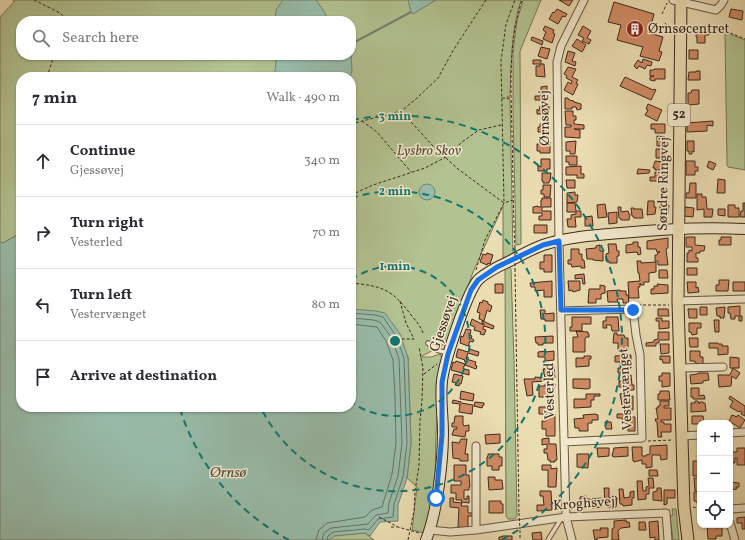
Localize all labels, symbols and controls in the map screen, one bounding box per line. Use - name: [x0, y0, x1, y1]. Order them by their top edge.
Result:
- search box: [16, 16, 356, 60]
- building icon: Ørnsøcentret: [625, 19, 645, 39]
- place label: Ørnsøcentret: [648, 20, 730, 39]
- icon: search: [30, 27, 52, 49]
- text: Search here: [62, 28, 139, 49]
- text: 7 min: [32, 87, 77, 110]
- text: Walk · 490 m: [266, 89, 340, 107]
- street label: Ørnsøvej: [535, 90, 555, 146]
- road number: 52: [668, 104, 690, 126]
- text: 3 min: [379, 109, 411, 125]
- street label: Søndre Ringvej: [654, 137, 674, 231]
- text: Continue: [70, 141, 135, 162]
- park label: Lysbro Skov: [397, 142, 462, 161]
- icon: ahead: [32, 150, 54, 172]
- text: 340 m: [304, 152, 340, 170]
- text: Gjessøvej: [70, 162, 124, 180]
- text: 2 min: [379, 184, 411, 200]
- text: Turn right: [70, 213, 144, 234]
- icon: right: [32, 222, 54, 244]
- text: 70 m: [312, 224, 340, 242]
- text: Vesterled: [70, 234, 123, 252]
- text: 1 min: [380, 259, 411, 275]
- text: Turn left: [70, 285, 132, 306]
- street label: Gjessøvej: [426, 293, 462, 355]
- icon: left: [32, 294, 54, 316]
- text: 80 m: [311, 296, 340, 314]
- route end: [624, 301, 642, 319]
- text: Vestervænget: [70, 306, 147, 324]
- centre of rings: [388, 334, 402, 348]
- street label: Vestervænget: [614, 347, 638, 431]
- street label: Vesterled: [540, 362, 560, 420]
- icon: arrive: [32, 366, 54, 388]
- text: Arrive at destination: [70, 366, 217, 387]
- map controls: [697, 420, 733, 528]
- button: +: [697, 420, 733, 456]
- button: −: [697, 456, 733, 492]
- water label: Ørnsø: [210, 463, 248, 484]
- route start: [427, 489, 445, 507]
- street label: Kroghsvej: [552, 492, 616, 516]
- button: locate: [697, 492, 733, 528]

